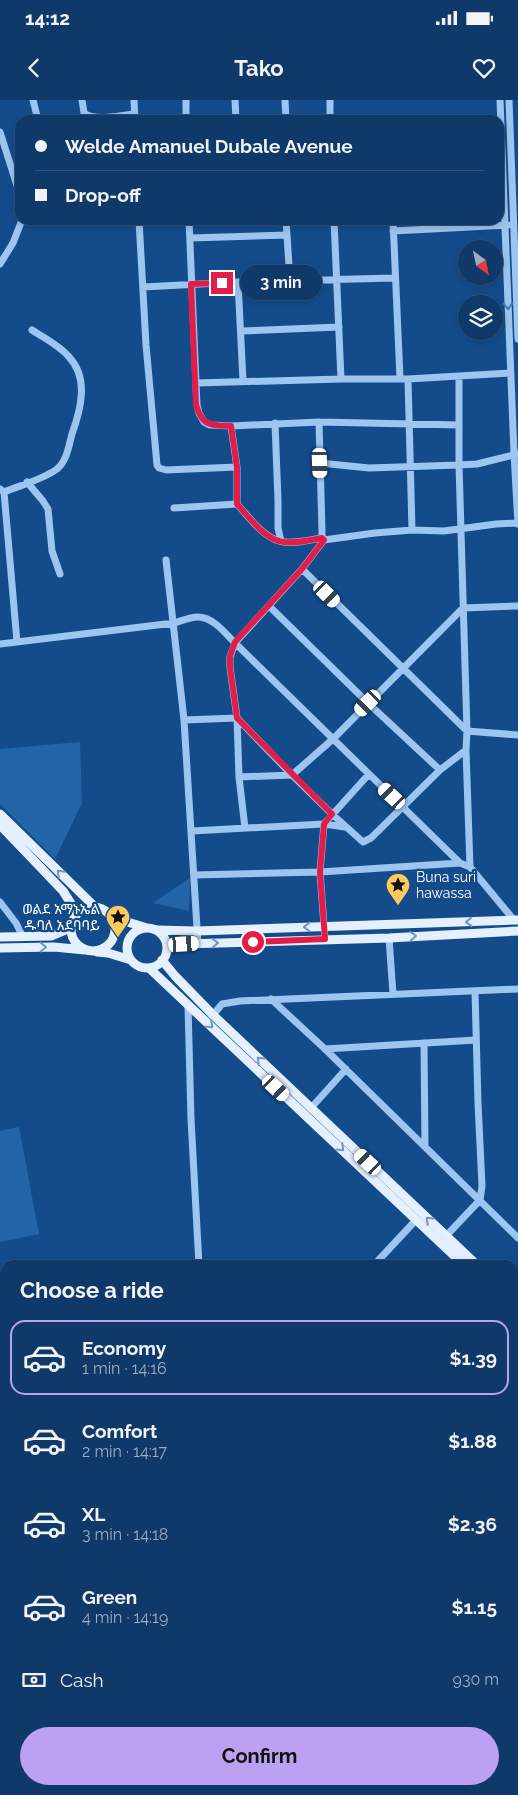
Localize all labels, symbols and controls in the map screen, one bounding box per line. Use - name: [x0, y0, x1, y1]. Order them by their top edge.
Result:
- text: 14:12: [25, 7, 70, 29]
- icon: back: [20, 54, 48, 82]
- icon: heart: [470, 54, 498, 82]
- text: Tako: [234, 55, 284, 81]
- text: Welde Amanuel Dubale Avenue: [65, 135, 353, 157]
- text: Drop-off: [65, 184, 141, 206]
- north arrow: [458, 240, 502, 285]
- map controls: [458, 240, 503, 340]
- callout: 3 min: [240, 266, 322, 300]
- route end: [211, 272, 233, 294]
- text: 3 min: [260, 273, 302, 292]
- button: layers: [458, 295, 503, 340]
- one-way arrow: [503, 302, 514, 310]
- car: [311, 448, 328, 478]
- car: [311, 578, 342, 610]
- car: [352, 687, 383, 719]
- car: [375, 780, 408, 812]
- place label: Buna suri hawassa: [416, 869, 476, 901]
- one-way arrow: [57, 870, 66, 879]
- place icon: Buna suri hawassa: [385, 872, 411, 906]
- place label: ወልደ አማኑኤል ዱባለ አደባባይ: [22, 901, 101, 933]
- place icon: ወልደ አማኑኤል ዱባለ አደባባይ: [105, 904, 131, 938]
- one-way arrow: [465, 916, 473, 927]
- one-way arrow: [303, 922, 311, 933]
- route start: [242, 931, 264, 953]
- one-way arrow: [409, 931, 417, 942]
- car: [168, 936, 199, 952]
- one-way arrow: [212, 938, 220, 948]
- one-way arrow: [39, 942, 47, 953]
- one-way arrow: [204, 1019, 213, 1028]
- one-way arrow: [257, 1057, 266, 1066]
- car: [259, 1072, 292, 1104]
- one-way arrow: [335, 1142, 344, 1151]
- car: [351, 1146, 384, 1178]
- one-way arrow: [425, 1217, 434, 1226]
- text: Choose a ride: [20, 1277, 164, 1303]
- icon: car: [22, 1335, 67, 1380]
- text: Economy: [82, 1337, 166, 1359]
- text: $1.39: [449, 1347, 497, 1369]
- text: 1 min · 14:16: [82, 1359, 167, 1378]
- icon: car: [22, 1418, 67, 1463]
- text: Comfort: [82, 1420, 157, 1442]
- text: $1.88: [448, 1430, 497, 1452]
- text: 2 min · 14:17: [82, 1442, 167, 1461]
- icon: car: [22, 1501, 67, 1546]
- text: XL: [82, 1503, 105, 1525]
- text: $2.36: [448, 1513, 497, 1535]
- text: 3 min · 14:18: [82, 1525, 168, 1544]
- icon: car: [22, 1584, 67, 1629]
- text: Green: [82, 1586, 137, 1608]
- text: $1.15: [451, 1596, 497, 1618]
- text: 4 min · 14:19: [82, 1608, 168, 1627]
- icon: cash: [20, 1666, 48, 1694]
- text: Cash: [60, 1669, 104, 1691]
- text: 930 m: [453, 1670, 499, 1689]
- button: Confirm: [20, 1727, 499, 1785]

